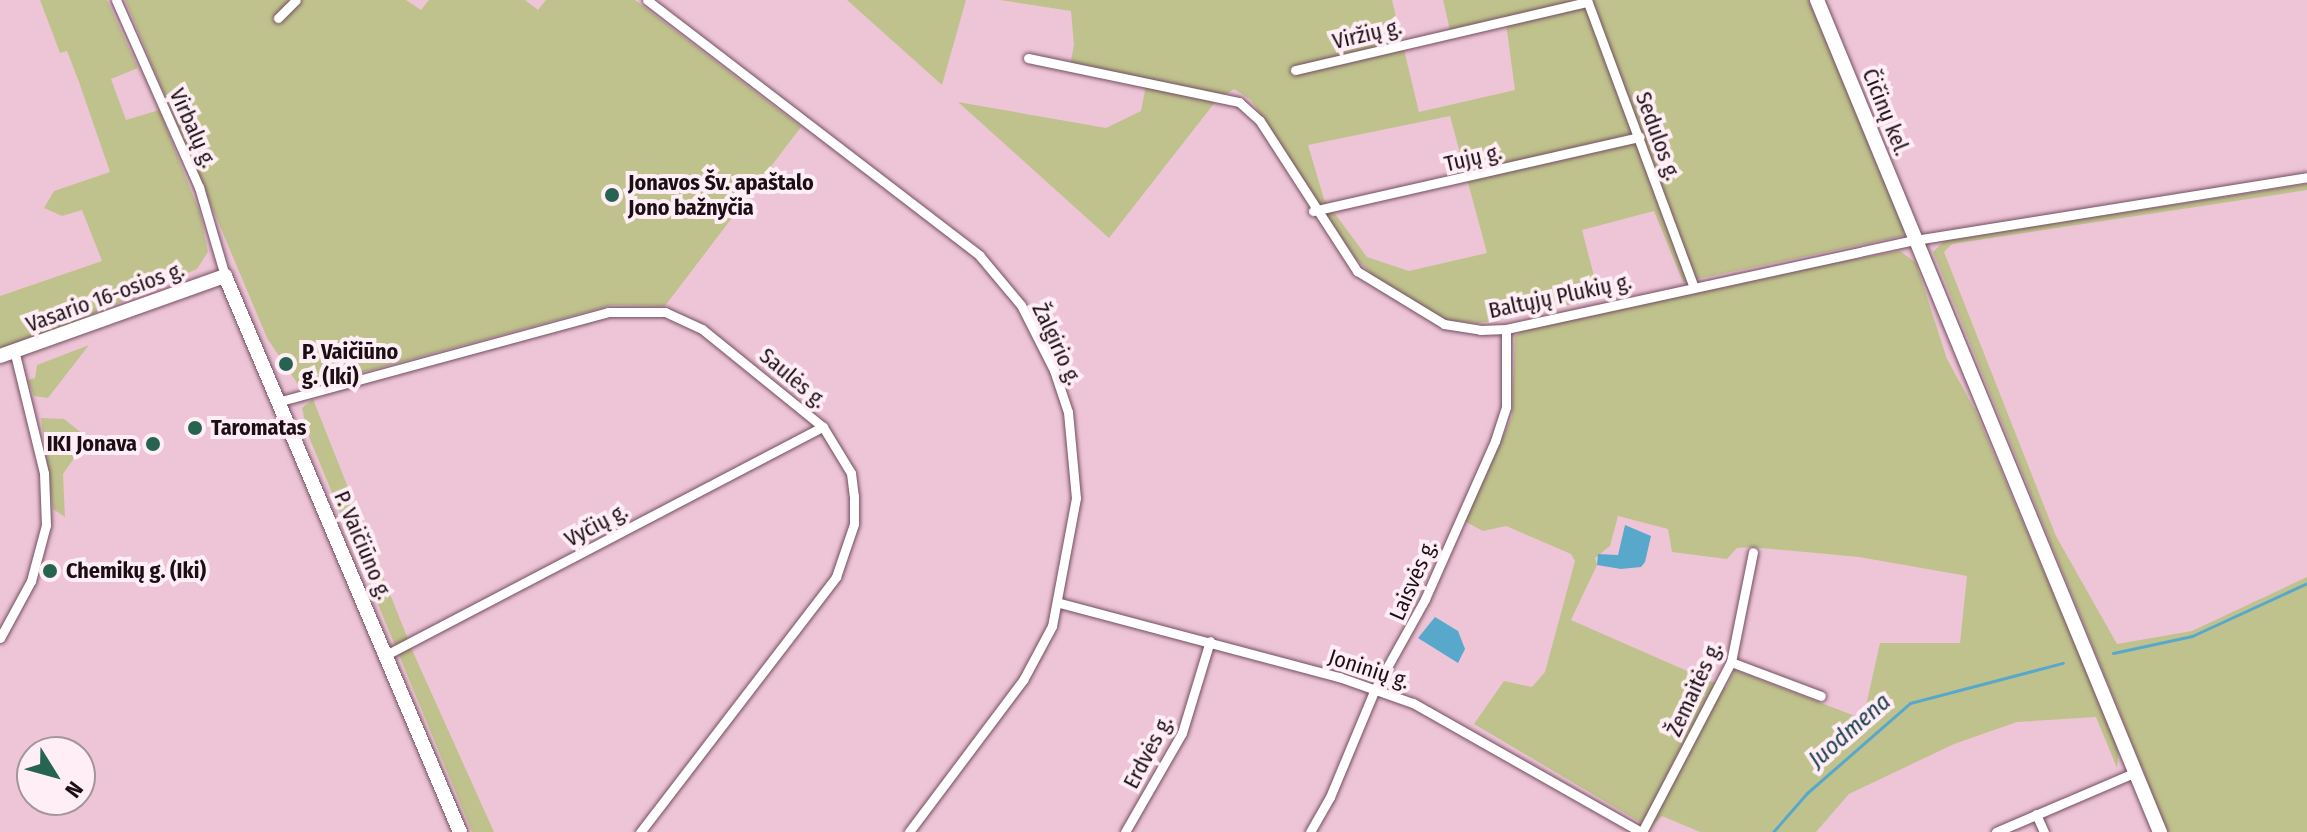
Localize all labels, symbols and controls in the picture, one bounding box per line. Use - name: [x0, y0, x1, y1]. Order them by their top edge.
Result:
- street label: Viržių g.: [1330, 13, 1404, 55]
- street label: Čičinų kel.: [1857, 65, 1915, 159]
- street label: Virbalų g.: [164, 84, 222, 172]
- street label: Sedulos g.: [1630, 88, 1686, 184]
- street label: Tujų g.: [1442, 139, 1504, 177]
- place label: Jonavos Šv. apaštalo Jono bažnyčia: [628, 169, 814, 220]
- marker: Jonavos Šv. apaštalo Jono bažnyčia: [603, 186, 621, 204]
- street label: Vasario 16-osios g.: [22, 256, 188, 338]
- street label: Baltųjų Plukių g.: [1486, 268, 1634, 324]
- street label: Žalgirio g.: [1027, 299, 1087, 389]
- place label: P. Vaičiūno g. (Iki): [302, 338, 398, 390]
- street label: Saulės g.: [754, 342, 832, 414]
- marker: P. Vaičiūno g. (Iki): [277, 355, 295, 373]
- place label: Taromatas: [211, 415, 307, 441]
- marker: Taromatas: [186, 419, 204, 437]
- place label: IKI Jonava: [47, 431, 137, 457]
- marker: IKI Jonava: [144, 435, 162, 453]
- street label: P. Vaičiūno g.: [328, 487, 398, 603]
- street label: Vyčių g.: [560, 498, 632, 552]
- street label: Laisvės g.: [1384, 536, 1442, 624]
- place label: Chemikų g. (Iki): [66, 558, 206, 584]
- marker: Chemikų g. (Iki): [41, 562, 59, 580]
- street label: Žemaitės g.: [1661, 638, 1727, 740]
- street label: Joninių g.: [1325, 644, 1413, 694]
- water label: Juodmena: [1803, 688, 1897, 774]
- street label: Erdvės g.: [1118, 711, 1178, 793]
- north arrow: [16, 736, 96, 816]
- text: N: [59, 776, 89, 803]

